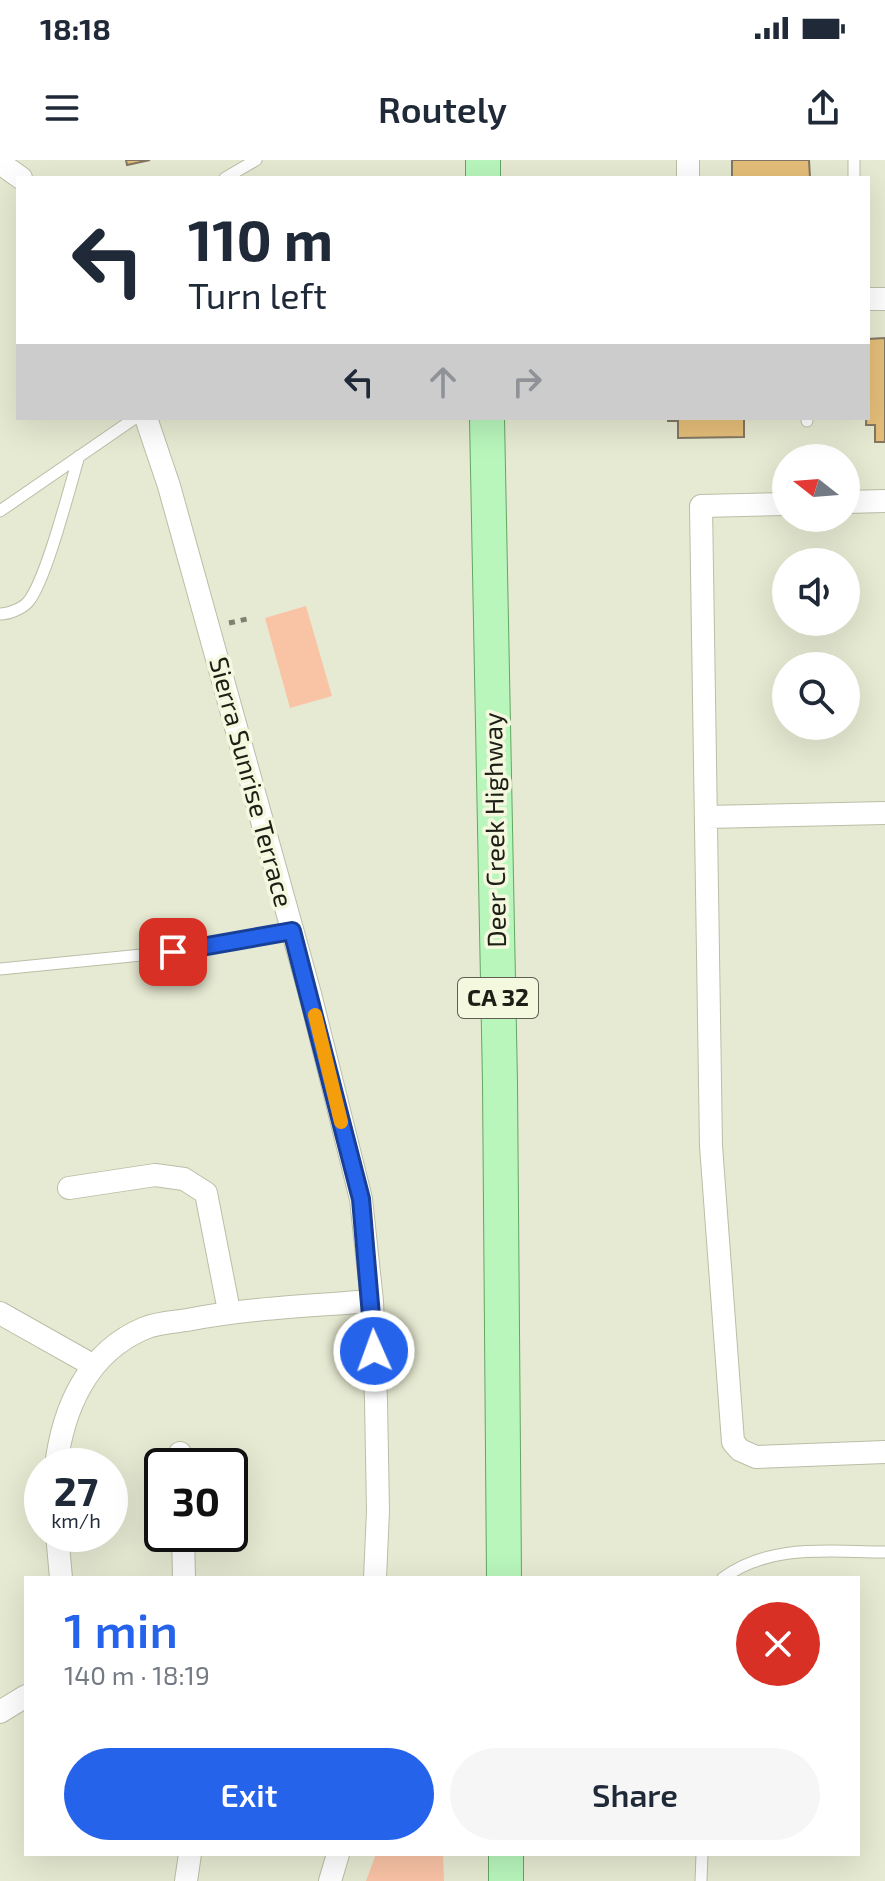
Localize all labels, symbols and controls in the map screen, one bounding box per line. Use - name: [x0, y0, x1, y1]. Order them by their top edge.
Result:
- text: 18:18: [40, 10, 111, 46]
- icon: menu: [40, 86, 84, 130]
- icon: share: [801, 86, 845, 130]
- text: Routely: [378, 87, 507, 130]
- text: 110 m: [188, 205, 333, 272]
- icon: left: [56, 208, 160, 312]
- text: Turn left: [188, 273, 327, 316]
- icon: left: [337, 360, 381, 404]
- icon: ahead: [421, 360, 465, 404]
- icon: right: [505, 360, 549, 404]
- north arrow: [772, 444, 860, 532]
- map controls: [772, 444, 860, 740]
- button: sound: [772, 548, 860, 636]
- button: search: [772, 652, 860, 740]
- street label: Sierra Sunrise Terrace: [204, 653, 301, 910]
- street label: Deer Creek Highway: [476, 712, 511, 948]
- pin: [139, 918, 207, 986]
- icon: arrive: [151, 930, 195, 974]
- road number: CA 32: [458, 978, 538, 1018]
- position arrow: [332, 1309, 416, 1393]
- speed limit sign: 30: [144, 1448, 248, 1552]
- text: 27: [54, 1466, 98, 1514]
- text: km/h: [51, 1508, 101, 1532]
- text: 1 min: [64, 1600, 178, 1658]
- button: close: [736, 1602, 820, 1686]
- text: 140 m · 18:19: [64, 1659, 210, 1690]
- button: Exit: [64, 1748, 434, 1840]
- button: Share: [450, 1748, 820, 1840]

